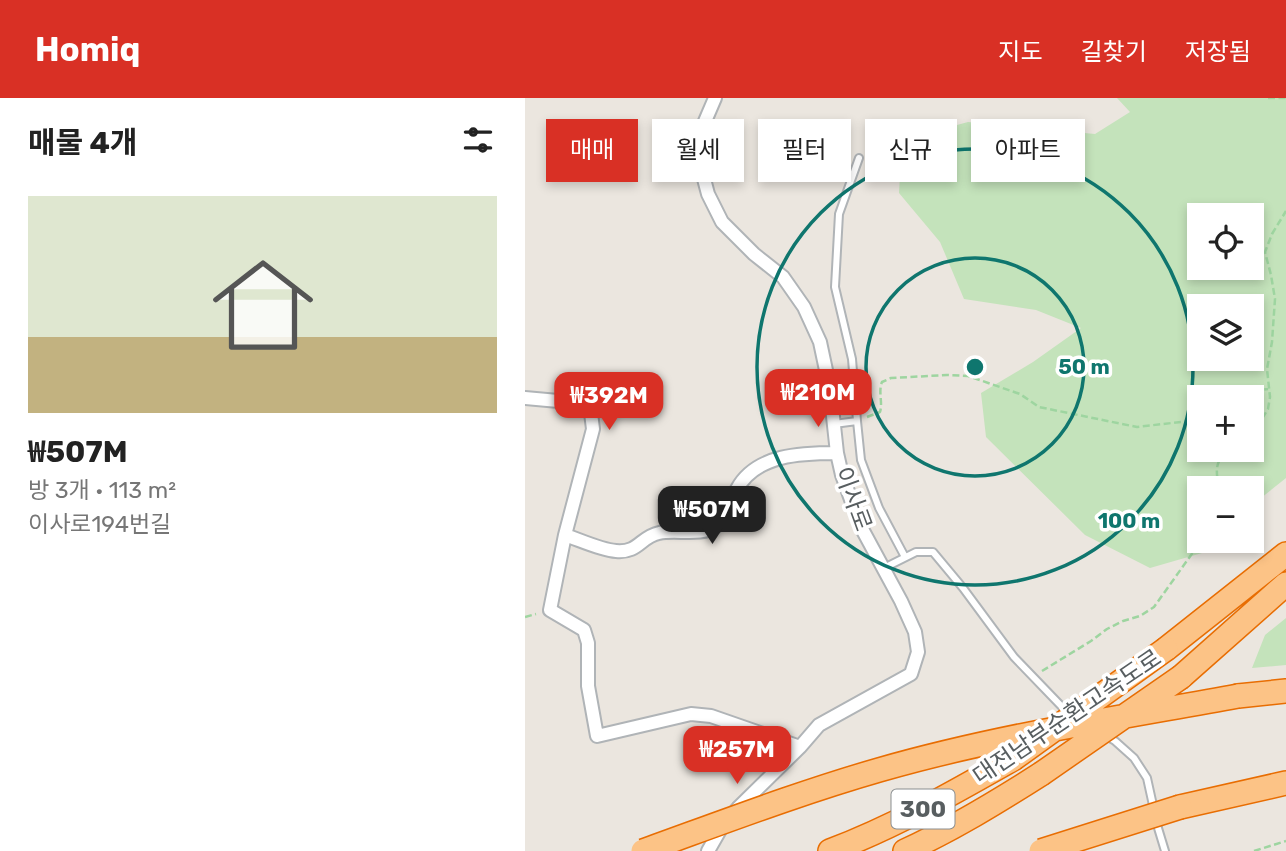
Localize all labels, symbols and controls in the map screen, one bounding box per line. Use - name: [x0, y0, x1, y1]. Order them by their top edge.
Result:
- text: Homiq: [35, 30, 140, 69]
- text: 지도: [998, 38, 1043, 66]
- text: 길찾기: [1081, 38, 1147, 66]
- text: 저장됨: [1185, 38, 1251, 66]
- chip: 매매: [546, 119, 638, 182]
- chip: 월세: [652, 119, 744, 182]
- chip: 필터: [758, 119, 851, 182]
- chip: 신규: [865, 119, 957, 182]
- chip: 아파트: [971, 119, 1085, 182]
- icon: filters: [459, 121, 497, 159]
- text: 매물 4개: [28, 125, 138, 161]
- map controls: [1187, 203, 1264, 553]
- button: locate: [1187, 203, 1264, 280]
- icon: home: [200, 242, 326, 368]
- button: layers: [1187, 294, 1264, 371]
- text: 50 m: [1058, 354, 1110, 379]
- centre of rings: [963, 355, 987, 379]
- pin: ₩210M: [769, 370, 867, 429]
- pin: ₩392M: [560, 372, 658, 432]
- text: ₩210M: [781, 378, 855, 406]
- text: ₩392M: [570, 381, 648, 409]
- button: +: [1187, 385, 1264, 462]
- text: ₩507M: [28, 434, 128, 470]
- street label: 이사로: [829, 463, 877, 535]
- text: 방 3개 · 113 m²: [28, 476, 176, 504]
- button: −: [1187, 476, 1264, 553]
- pin: ₩507M: [663, 486, 761, 546]
- text: ₩507M: [674, 495, 750, 523]
- text: 100 m: [1098, 508, 1160, 533]
- text: 이사로194번길: [28, 510, 171, 538]
- street label: 대전남부순환고속도로: [968, 644, 1166, 790]
- pin: ₩257M: [688, 726, 786, 786]
- text: ₩257M: [699, 735, 775, 763]
- road number: 300: [891, 790, 955, 828]

